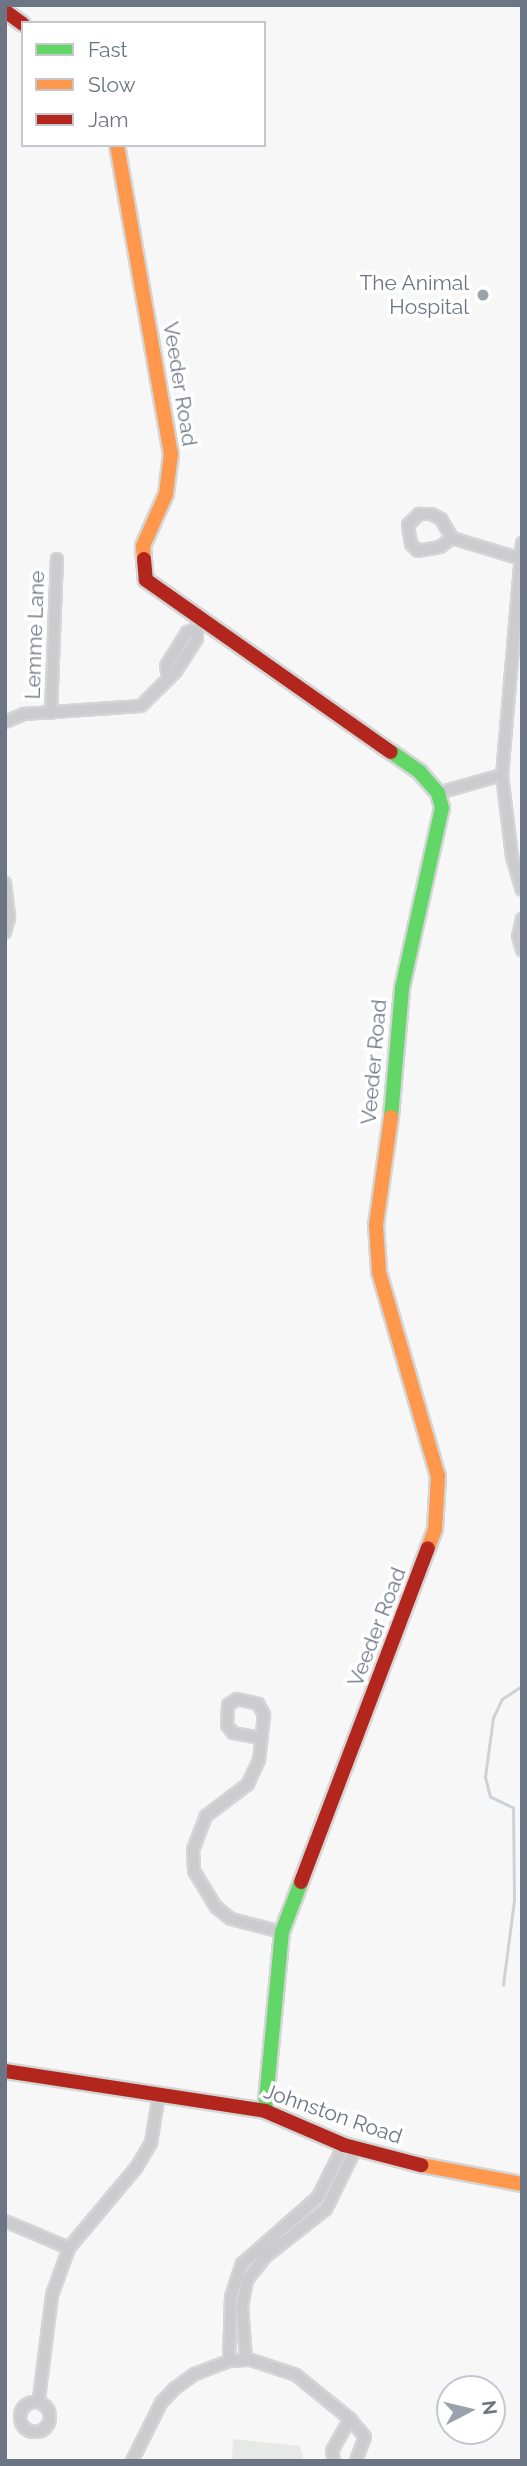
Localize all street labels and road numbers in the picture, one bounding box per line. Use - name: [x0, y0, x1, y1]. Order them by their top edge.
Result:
- street label: Veeder Road: [158, 320, 202, 448]
- street label: Lemme Lane: [20, 570, 50, 700]
- street label: Veeder Road: [356, 998, 392, 1126]
- street label: Veeder Road: [343, 1564, 411, 1690]
- street label: Johnston Road: [261, 2079, 405, 2149]

